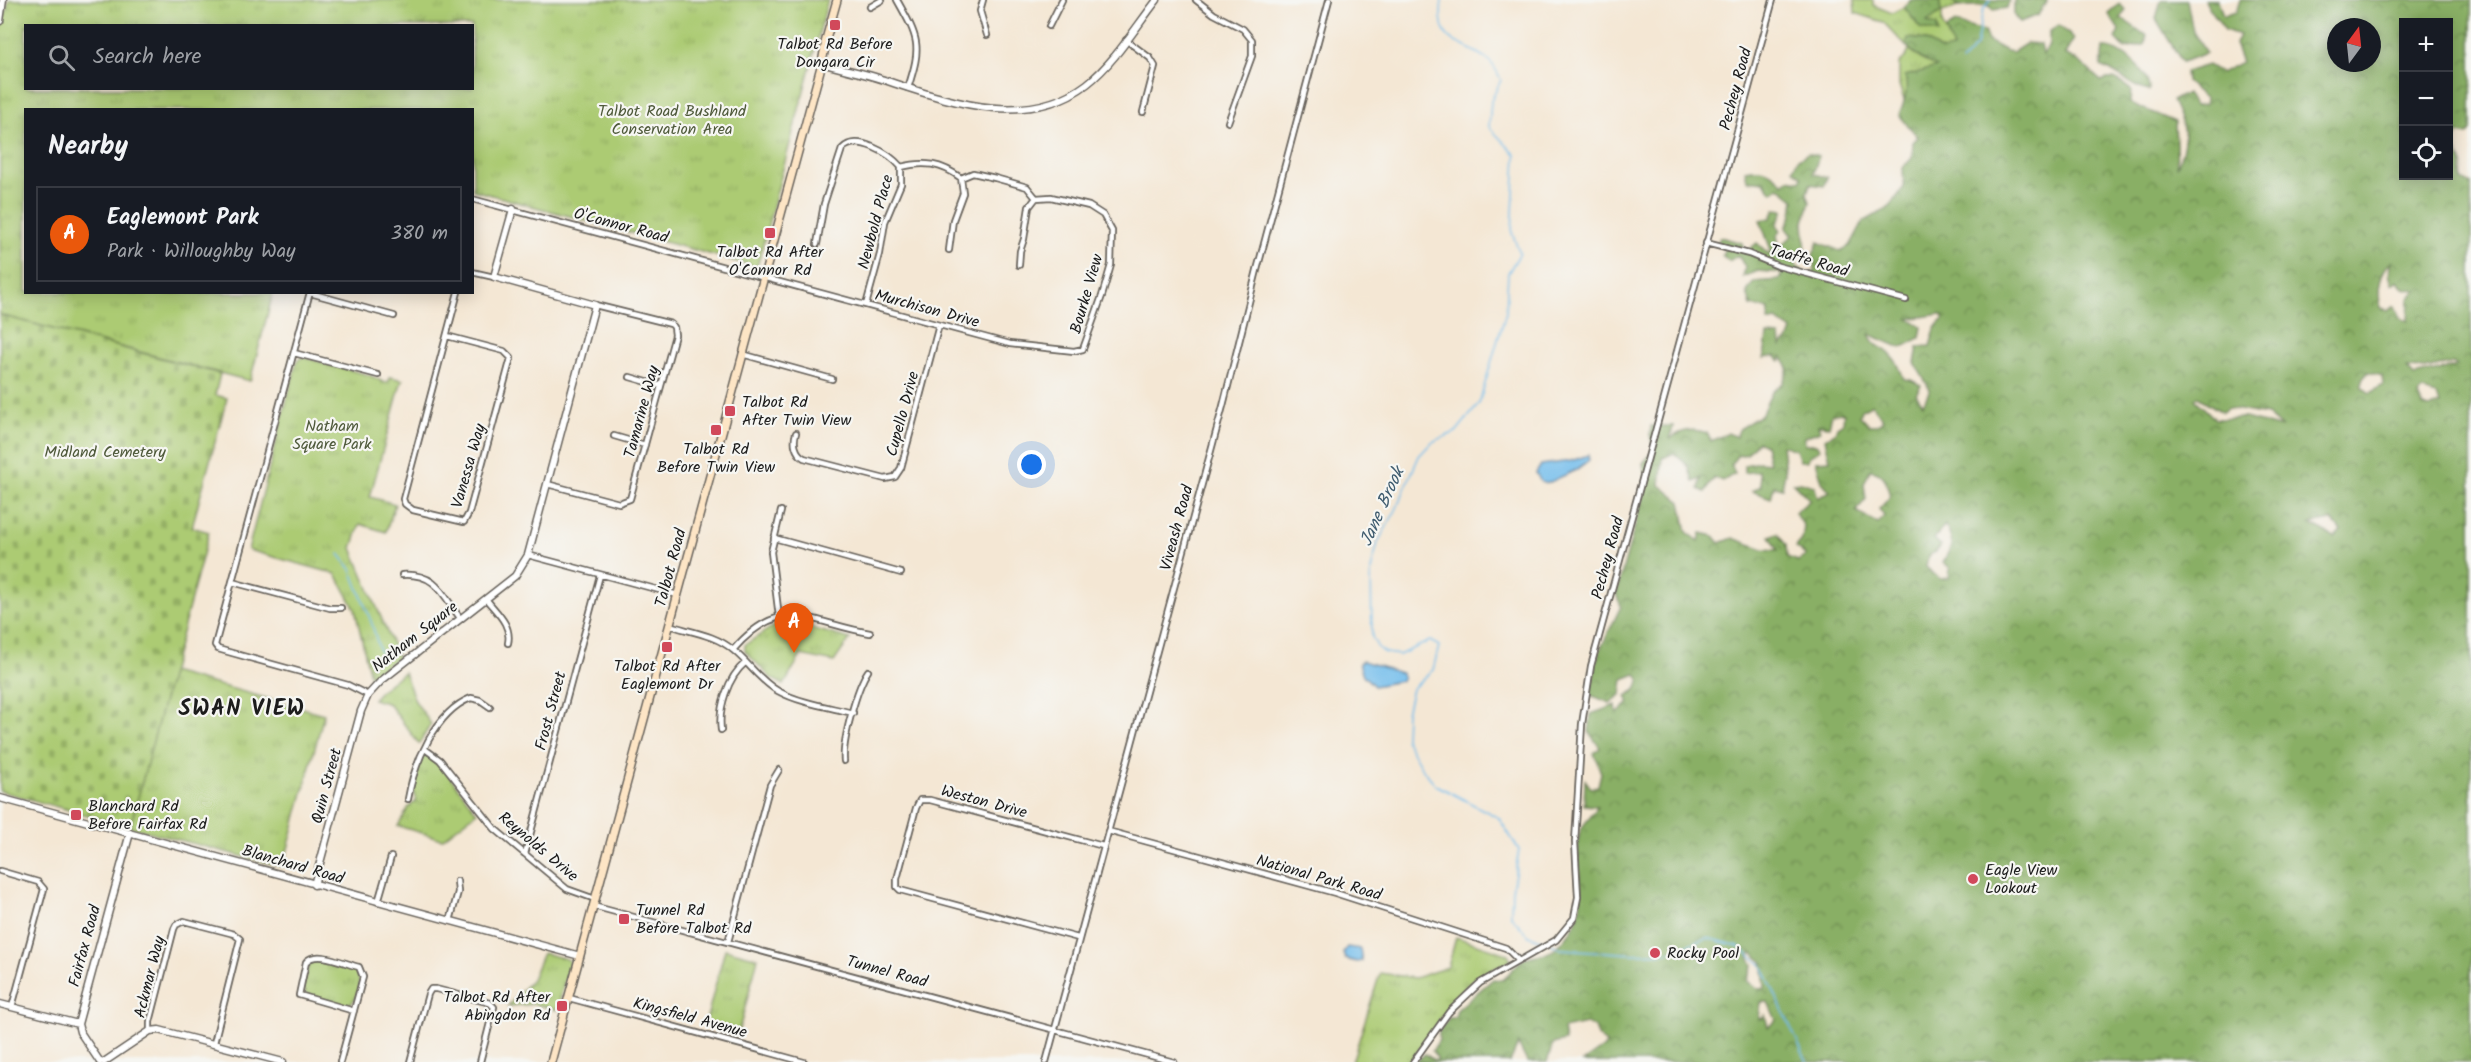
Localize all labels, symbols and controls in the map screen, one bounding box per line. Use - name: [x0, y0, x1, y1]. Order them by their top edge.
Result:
- marker: Talbot Rd Before Dongara Cir: [828, 18, 842, 32]
- north arrow: [2327, 18, 2381, 72]
- map controls: [2399, 18, 2453, 180]
- button: +: [2399, 18, 2453, 72]
- search box: [24, 24, 474, 90]
- place label: Talbot Rd Before Dongara Cir: [777, 32, 893, 75]
- text: Search here: [93, 40, 201, 75]
- icon: search: [45, 41, 78, 74]
- street label: Pechey Road: [1713, 44, 1759, 133]
- button: −: [2399, 72, 2453, 126]
- park label: Talbot Road Bushland Conservation Area: [598, 99, 747, 142]
- text: Nearby: [48, 126, 128, 168]
- button: locate: [2399, 126, 2453, 180]
- street label: Newbold Place: [851, 172, 901, 272]
- text: Eaglemont Park: [107, 201, 258, 236]
- street label: O'Connor Road: [571, 201, 672, 251]
- text: A: [63, 218, 76, 250]
- text: 380 m: [391, 218, 448, 250]
- marker: Talbot Rd After O'Connor Rd: [763, 226, 777, 240]
- text: Park · Willoughby Way: [107, 236, 295, 268]
- street label: Taaffe Road: [1766, 238, 1852, 284]
- place label: Talbot Rd After O'Connor Rd: [717, 240, 825, 283]
- street label: Bourke View: [1064, 251, 1110, 337]
- street label: Murchison Drive: [872, 283, 982, 335]
- street label: Tamarine Way: [618, 362, 667, 461]
- street label: Cupello Drive: [880, 369, 926, 459]
- place label: Talbot Rd After Twin View: [742, 390, 851, 433]
- marker: Talbot Rd After Twin View: [723, 404, 737, 418]
- park label: Natham Square Park: [292, 414, 372, 457]
- street label: Vanessa Way: [445, 420, 493, 511]
- marker: Talbot Rd Before Twin View: [709, 423, 723, 437]
- place label: Talbot Rd Before Twin View: [657, 437, 775, 480]
- park label: Midland Cemetery: [44, 440, 166, 465]
- your location: [1017, 450, 1046, 479]
- water label: Jane Brook: [1353, 460, 1414, 551]
- street label: Viveash Road: [1154, 481, 1201, 574]
- street label: Pechey Road: [1585, 513, 1631, 602]
- street label: Talbot Road: [649, 525, 694, 610]
- street label: Natham Square: [367, 595, 463, 679]
- pin: A: [774, 604, 814, 653]
- marker: Talbot Rd After Eaglemont Dr: [660, 640, 674, 654]
- place label: Talbot Rd After Eaglemont Dr: [614, 654, 722, 697]
- street label: Frost Street: [528, 668, 574, 753]
- district label: SWAN VIEW: [178, 692, 306, 727]
- street label: Quin Street: [305, 745, 349, 827]
- street label: Weston Drive: [938, 778, 1030, 826]
- place label: Blanchard Rd Before Fairfax Rd: [88, 794, 208, 837]
- street label: Reynolds Drive: [492, 806, 584, 888]
- marker: Blanchard Rd Before Fairfax Rd: [69, 808, 83, 822]
- street label: Blanchard Road: [239, 838, 348, 892]
- street label: National Park Road: [1253, 848, 1386, 908]
- place label: Eagle View Lookout: [1985, 858, 2058, 901]
- marker: Eagle View Lookout: [1966, 872, 1980, 886]
- place label: Tunnel Rd Before Talbot Rd: [636, 898, 752, 941]
- street label: Fairfax Road: [62, 901, 108, 990]
- marker: Tunnel Rd Before Talbot Rd: [617, 912, 631, 926]
- street label: Ackmar Way: [128, 933, 172, 1021]
- place label: Rocky Pool: [1667, 941, 1739, 966]
- marker: Rocky Pool: [1648, 946, 1662, 960]
- street label: Tunnel Road: [844, 949, 931, 995]
- place label: Talbot Rd After Abingdon Rd: [444, 985, 552, 1028]
- street label: Kingsfield Avenue: [630, 991, 750, 1045]
- marker: Talbot Rd After Abingdon Rd: [555, 999, 569, 1013]

